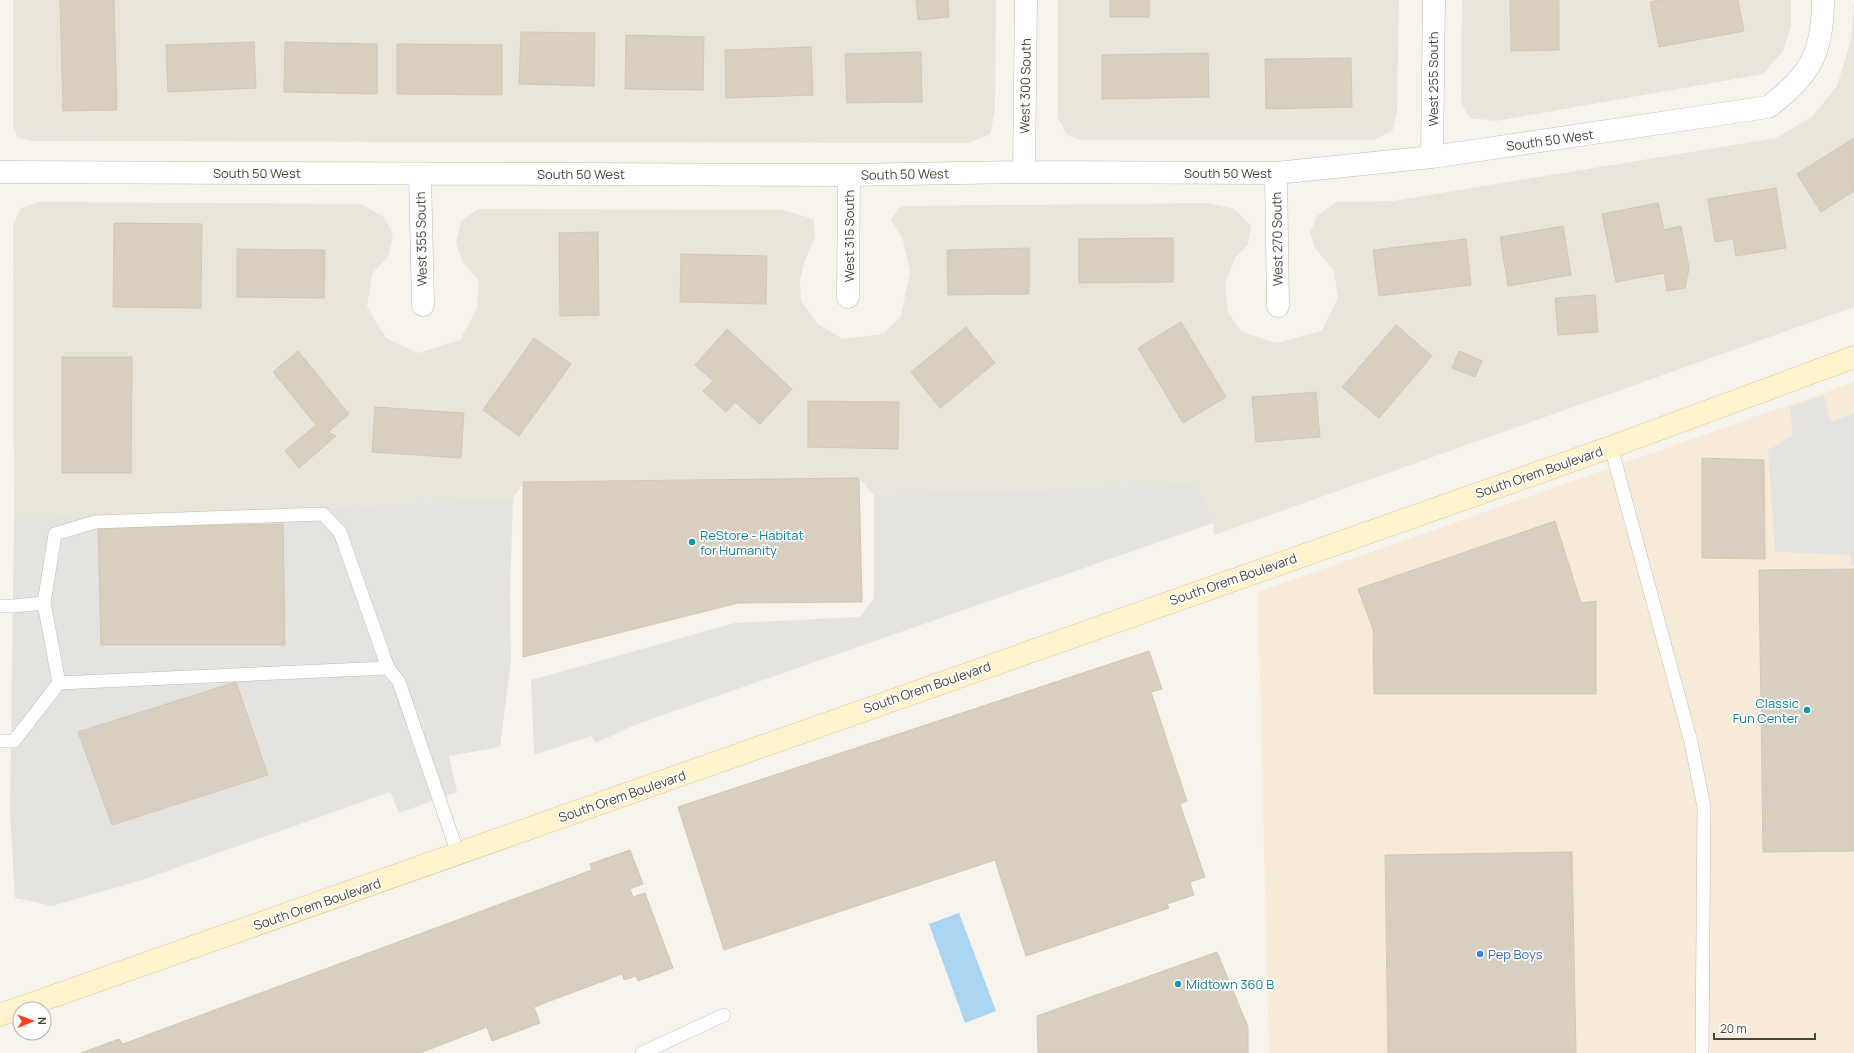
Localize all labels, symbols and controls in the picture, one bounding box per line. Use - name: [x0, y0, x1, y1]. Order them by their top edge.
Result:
- street label: West 255 South: [1424, 32, 1442, 127]
- street label: West 300 South: [1015, 38, 1035, 134]
- street label: South 50 West: [1505, 125, 1595, 155]
- street label: South 50 West: [213, 164, 301, 182]
- street label: South 50 West: [861, 164, 949, 184]
- street label: South 50 West: [1184, 164, 1272, 182]
- street label: South 50 West: [537, 165, 625, 183]
- street label: West 315 South: [840, 190, 858, 282]
- street label: West 355 South: [411, 191, 431, 287]
- street label: West 270 South: [1267, 192, 1287, 286]
- street label: South Orem Boulevard: [1473, 442, 1605, 502]
- place label: ReStore - Habitat for Humanity: [700, 526, 804, 559]
- marker: ReStore - Habitat for Humanity: [687, 537, 697, 547]
- street label: South Orem Boulevard: [1167, 549, 1299, 609]
- street label: South Orem Boulevard: [861, 657, 993, 717]
- place label: Classic Fun Center: [1733, 694, 1799, 727]
- marker: Classic Fun Center: [1802, 705, 1812, 715]
- street label: South Orem Boulevard: [556, 766, 688, 826]
- street label: South Orem Boulevard: [251, 874, 383, 934]
- place label: Pep Boys: [1488, 945, 1543, 963]
- marker: Pep Boys: [1475, 949, 1485, 959]
- place label: Midtown 360 B: [1186, 975, 1274, 993]
- marker: Midtown 360 B: [1173, 979, 1183, 989]
- north arrow: [12, 1001, 52, 1041]
- scale bar: [1714, 1015, 1815, 1041]
- text: N: [35, 1017, 50, 1025]
- text: 20 m: [1720, 1020, 1747, 1037]

